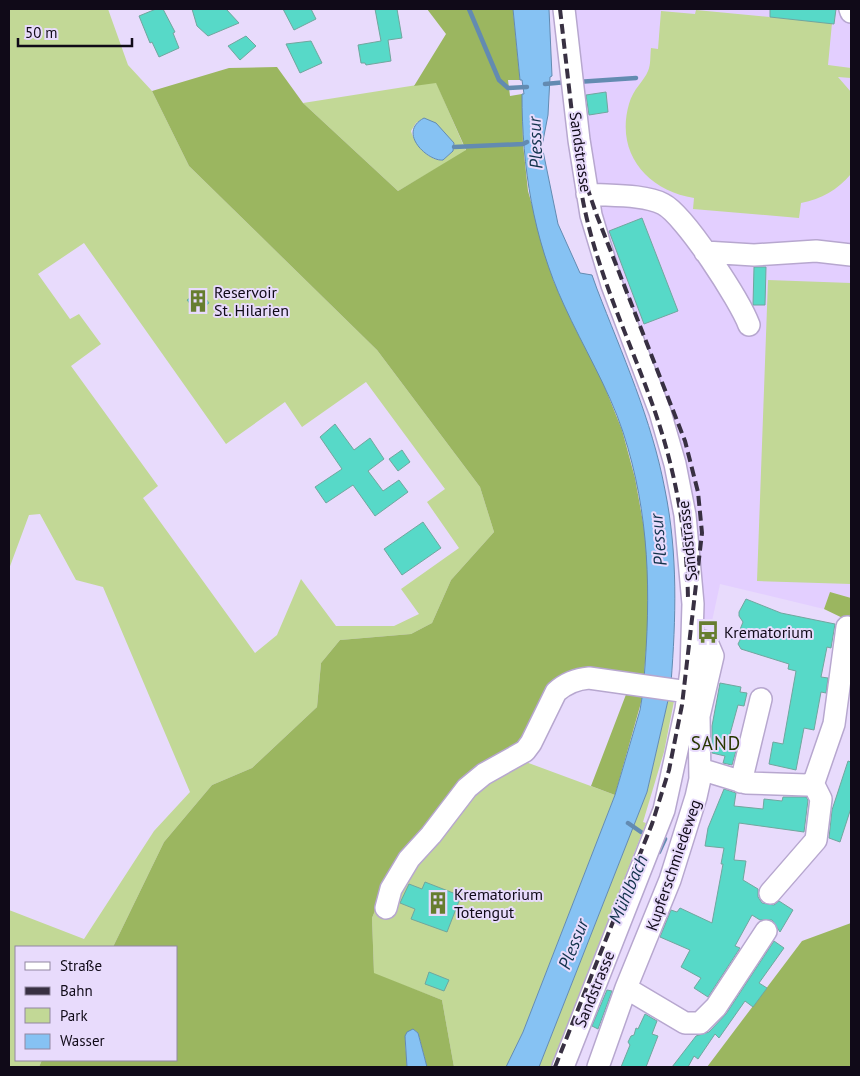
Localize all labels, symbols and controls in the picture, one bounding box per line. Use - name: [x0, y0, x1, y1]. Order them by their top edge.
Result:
- scale bar: [18, 15, 131, 47]
- text: 50 m: [25, 23, 58, 42]
- street label: Sandstrasse: [565, 111, 597, 193]
- water label: Plessur: [523, 115, 547, 169]
- place label: Reservoir St. Hilarien: [214, 282, 289, 320]
- building icon: Reservoir St. Hilarien: [185, 288, 211, 314]
- street label: Sandstrasse: [673, 500, 701, 582]
- water label: Plessur: [644, 512, 672, 567]
- bus stop icon: Krematorium: [695, 619, 721, 645]
- place label: Krematorium: [724, 622, 813, 642]
- district label: SAND: [691, 731, 741, 755]
- street label: Kupferschmiedeweg: [641, 797, 705, 933]
- water label: Mühlbach: [603, 851, 653, 927]
- place label: Krematorium Totengut: [454, 884, 543, 922]
- building icon: Krematorium Totengut: [425, 890, 451, 916]
- water label: Plessur: [553, 914, 594, 973]
- legend: [15, 946, 178, 1061]
- street label: Sandstrasse: [570, 948, 618, 1030]
- text: Straße: [60, 956, 102, 975]
- text: Bahn: [60, 981, 93, 1000]
- text: Park: [60, 1006, 88, 1025]
- text: Wasser: [60, 1031, 105, 1050]

